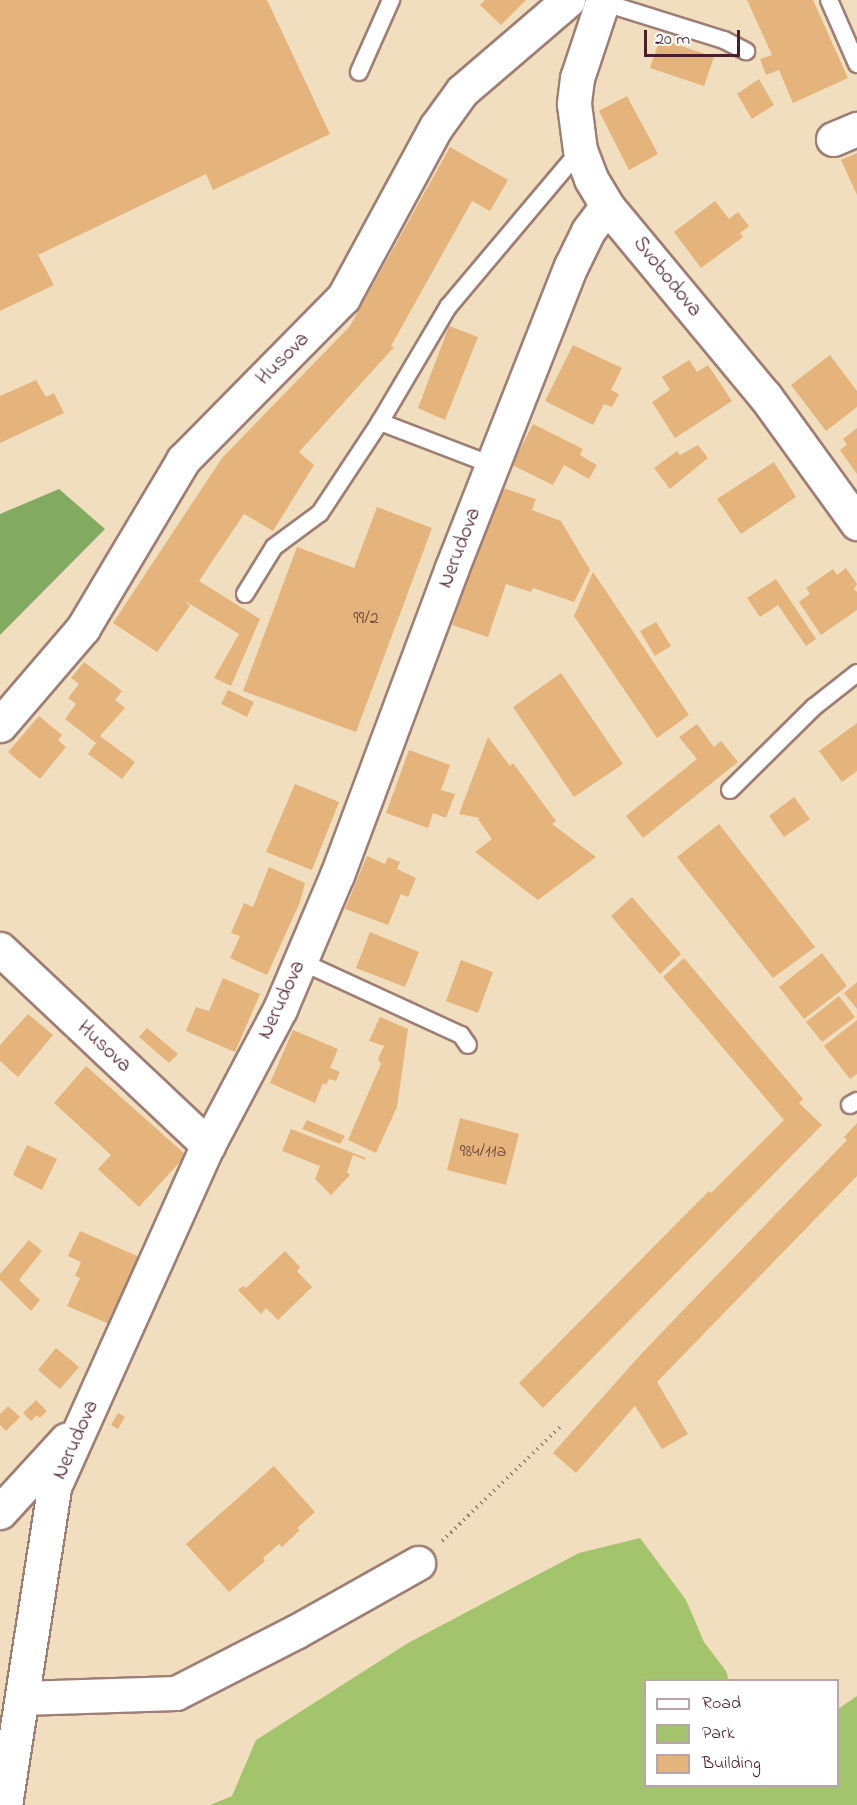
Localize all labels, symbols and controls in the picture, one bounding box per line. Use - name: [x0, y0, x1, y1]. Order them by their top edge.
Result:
- scale bar: [647, 18, 743, 56]
- text: 20 m: [655, 27, 690, 53]
- street label: Svobodova: [627, 232, 707, 322]
- street label: Husova: [251, 327, 315, 391]
- street label: Nerudova: [433, 504, 487, 592]
- house number: 99/2: [353, 608, 379, 630]
- street label: Nerudova: [253, 957, 311, 1043]
- street label: Husova: [72, 1016, 136, 1078]
- house number: 984/11a: [460, 1141, 506, 1163]
- street label: Nerudova: [47, 1396, 105, 1484]
- legend: [644, 1679, 839, 1787]
- text: Road: [702, 1691, 741, 1717]
- text: Park: [702, 1721, 735, 1747]
- text: Building: [702, 1751, 761, 1777]

